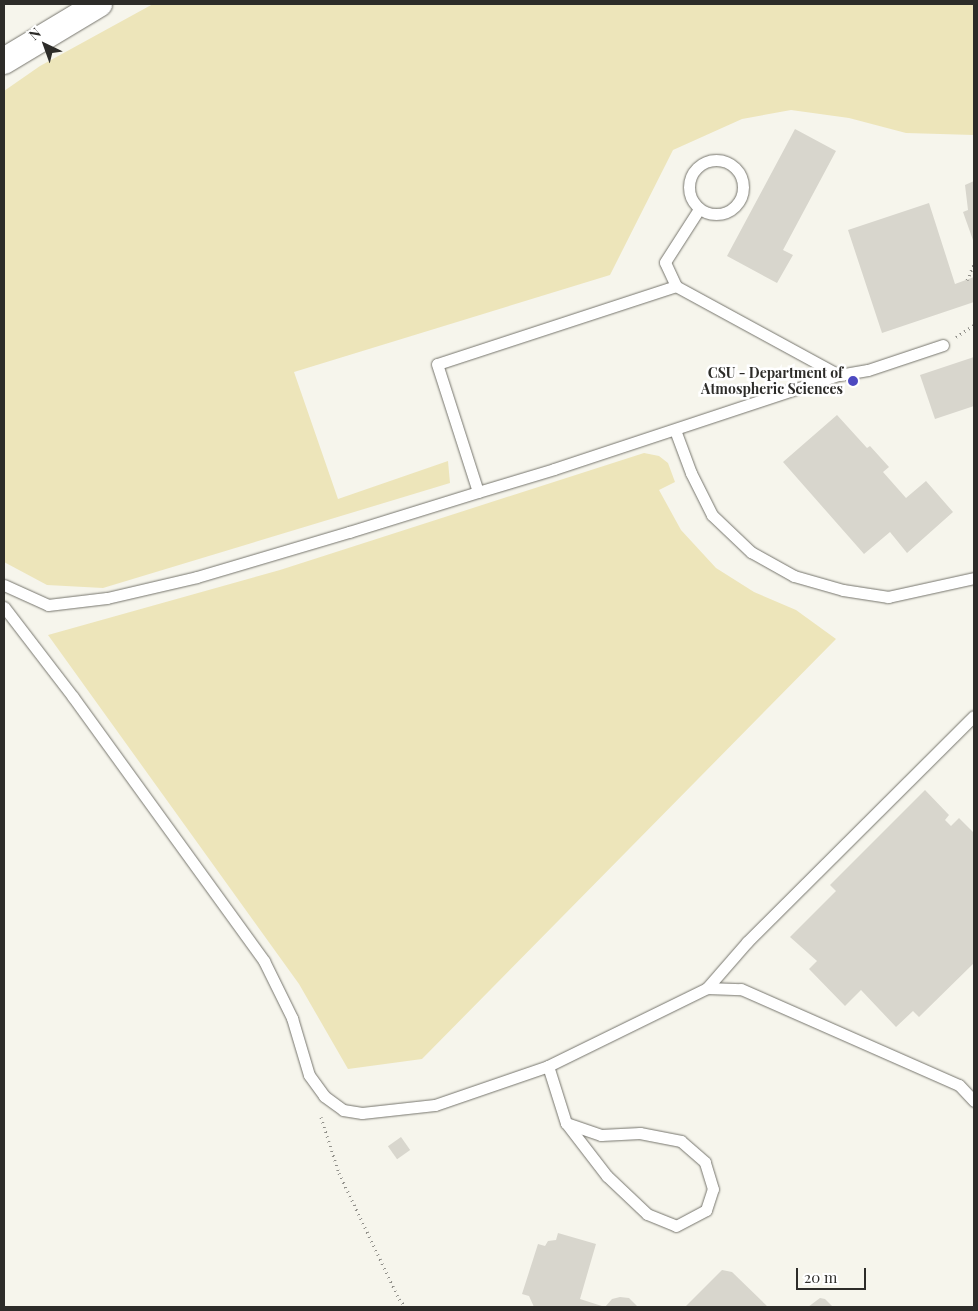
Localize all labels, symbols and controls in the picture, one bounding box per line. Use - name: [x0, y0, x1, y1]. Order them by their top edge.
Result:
- north arrow: [20, 20, 70, 70]
- text: N: [25, 23, 45, 44]
- place label: CSU - Department of Atmospheric Sciences: [701, 365, 843, 398]
- marker: CSU - Department of Atmospheric Sciences: [847, 375, 859, 387]
- scale bar: [798, 1258, 868, 1290]
- text: 20 m: [804, 1267, 837, 1287]

